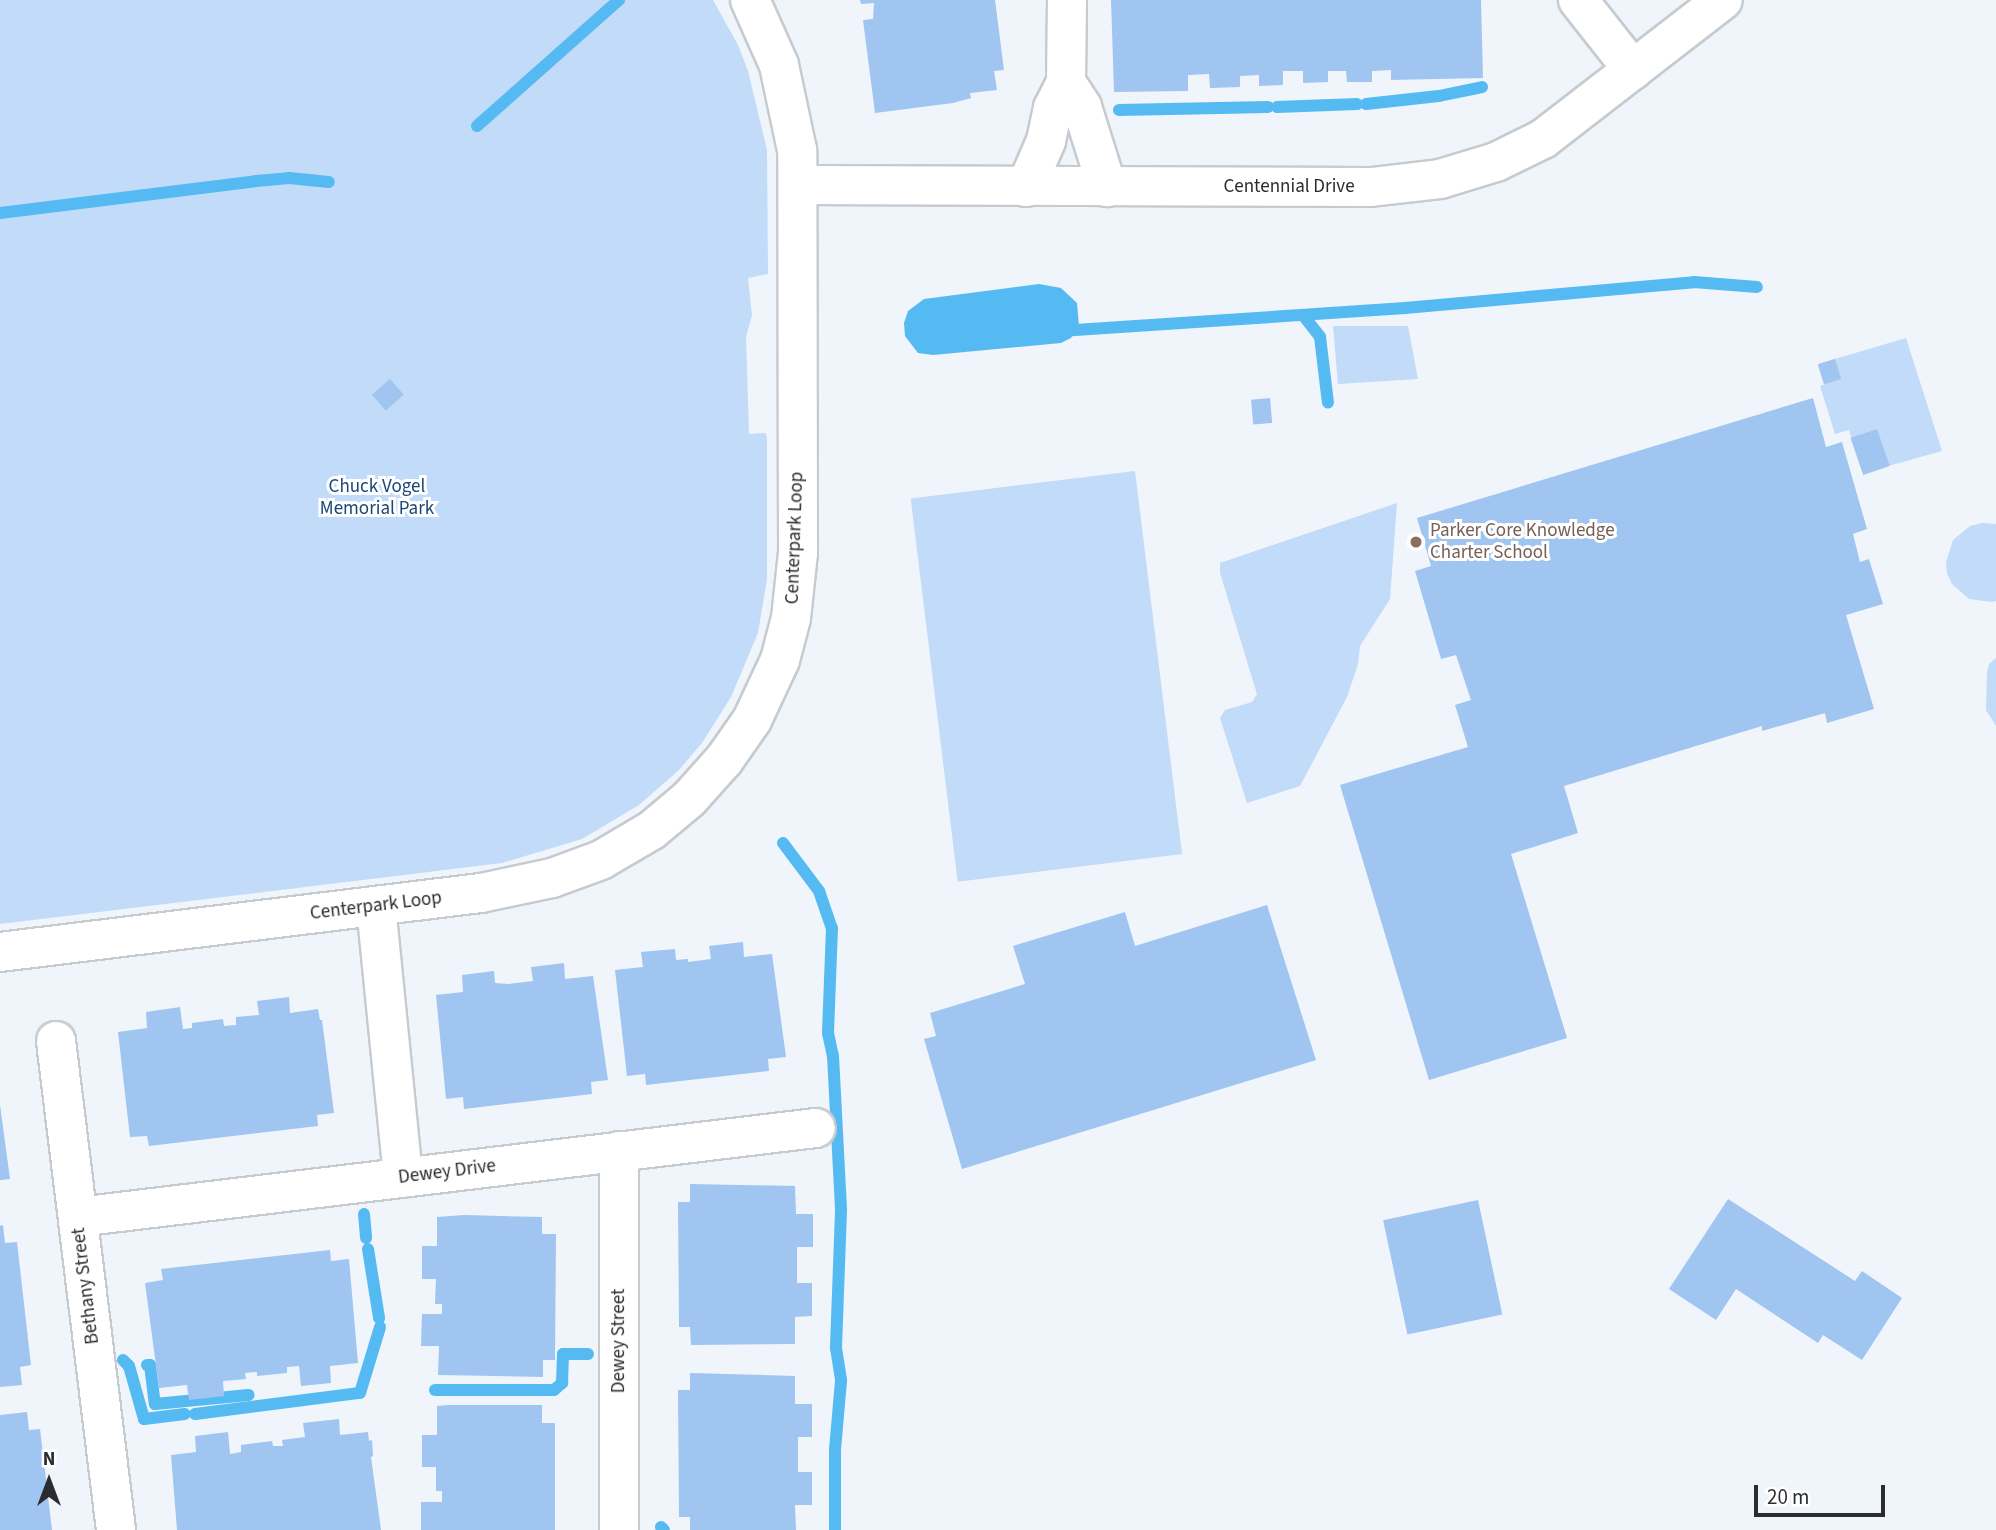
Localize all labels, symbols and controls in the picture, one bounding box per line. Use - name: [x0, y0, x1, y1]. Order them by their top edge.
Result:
- street label: Centennial Drive: [1223, 176, 1355, 198]
- street label: Centerpark Loop: [781, 471, 809, 605]
- park label: Chuck Vogel Memorial Park: [320, 476, 434, 520]
- place label: Parker Core Knowledge Charter School: [1430, 520, 1615, 564]
- marker: Parker Core Knowledge Charter School: [1408, 534, 1424, 550]
- street label: Centerpark Loop: [309, 887, 443, 925]
- street label: Dewey Drive: [397, 1155, 497, 1189]
- street label: Bethany Street: [68, 1226, 104, 1346]
- street label: Dewey Street: [608, 1289, 630, 1393]
- north arrow: [14, 1446, 84, 1516]
- text: N: [43, 1446, 55, 1473]
- scale bar: [1758, 1470, 1889, 1514]
- text: 20 m: [1767, 1482, 1809, 1512]

